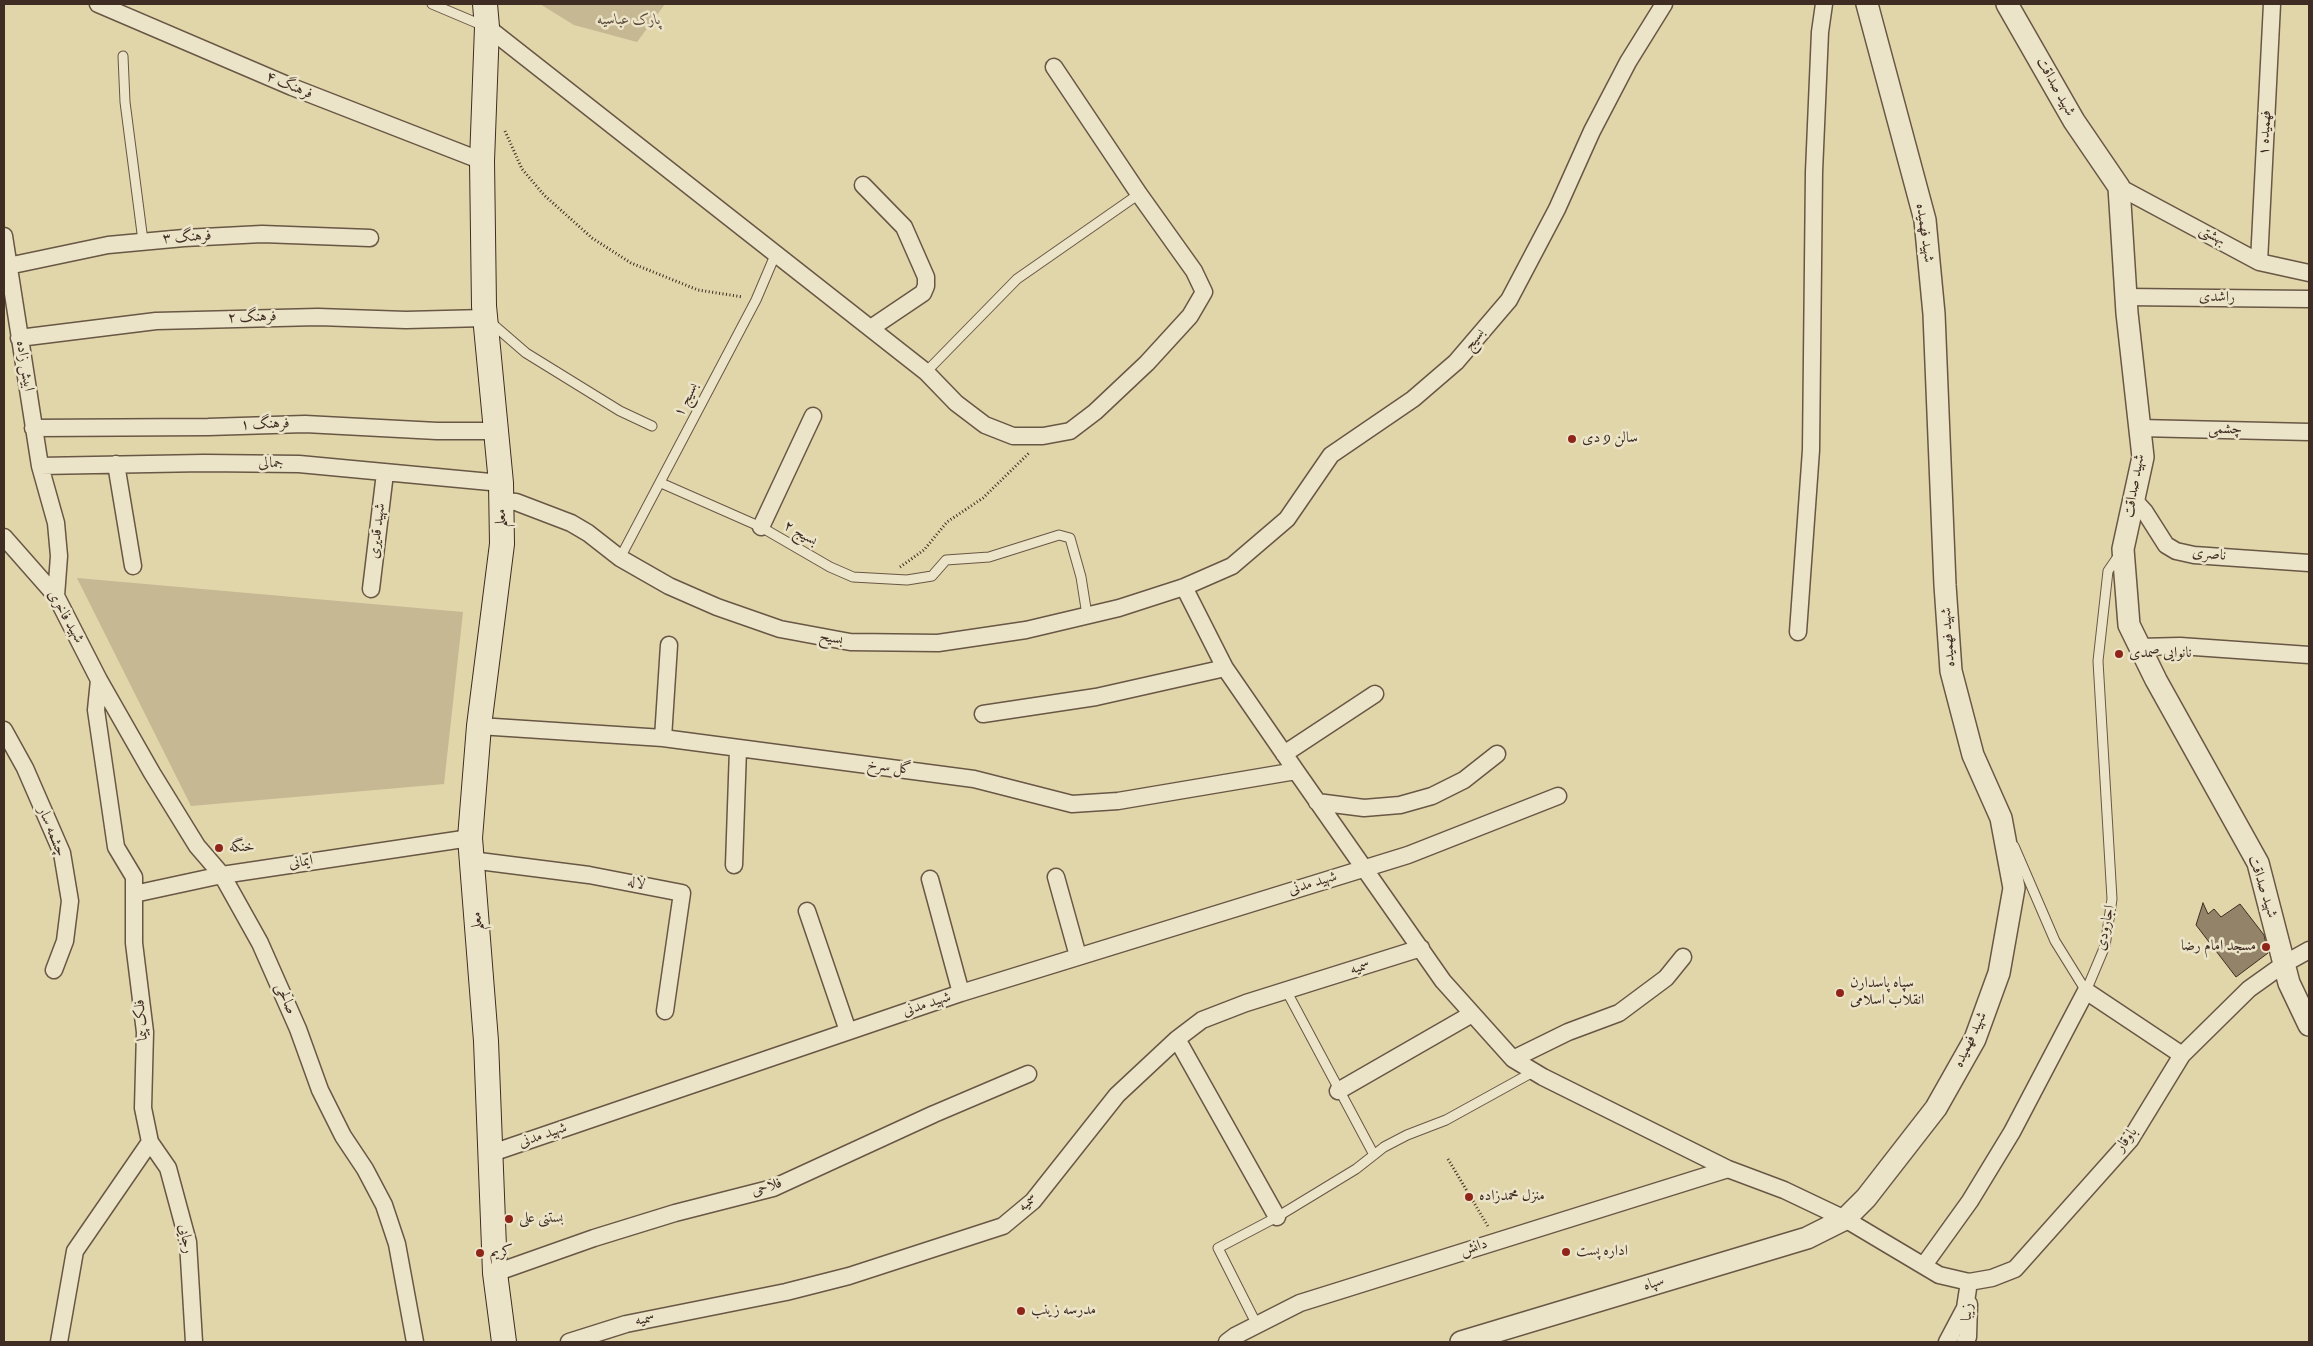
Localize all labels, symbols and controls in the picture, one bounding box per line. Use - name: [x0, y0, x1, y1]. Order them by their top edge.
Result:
- park label: پارک عباسیه: [597, 12, 661, 30]
- street label: شهید صداقت: [2032, 54, 2078, 120]
- street label: فرهنگ ۴: [263, 68, 315, 104]
- street label: فهمیده ۱: [2256, 110, 2276, 156]
- street label: شهید فهمیده: [1911, 202, 1937, 264]
- street label: بهشتی: [2196, 222, 2228, 250]
- street label: فرهنگ ۳: [162, 227, 212, 249]
- street label: راشدی: [2199, 289, 2235, 307]
- street label: فرهنگ ۲: [227, 308, 277, 328]
- street label: بسیج: [1460, 325, 1490, 355]
- street label: ابیش زاده: [11, 339, 37, 393]
- street label: بسیج ۱: [671, 380, 703, 420]
- street label: فرهنگ ۱: [240, 415, 290, 435]
- street label: چشمی: [2208, 421, 2242, 439]
- place label: سالن 9 دی: [1582, 430, 1638, 448]
- marker: سالن 9 دی: [1566, 433, 1578, 445]
- street label: شهید صداقت: [2121, 453, 2149, 519]
- street label: جمالی: [258, 455, 284, 473]
- street label: شهید قدیری: [366, 502, 390, 560]
- street label: معلم: [493, 509, 511, 527]
- street label: بسیج ۲: [780, 517, 820, 551]
- street label: ناصری: [2191, 544, 2227, 566]
- street label: شهید فاخری: [43, 587, 87, 647]
- street label: شهید فهمیده: [1938, 607, 1960, 667]
- street label: بسیح: [818, 628, 844, 650]
- place label: نانوایی صمدی: [2129, 645, 2192, 663]
- marker: نانوایی صمدی: [2113, 648, 2125, 660]
- street label: گل سرخ: [866, 756, 912, 780]
- street label: چشمه سار: [33, 804, 69, 860]
- place label: خنگه: [229, 839, 254, 857]
- marker: خنگه: [213, 842, 225, 854]
- street label: ایمانی: [288, 852, 314, 874]
- street label: شهید صداقت: [2243, 854, 2281, 920]
- street label: شهید مدنی: [1287, 868, 1339, 900]
- street label: لاله: [626, 873, 646, 895]
- street label: اجارودی: [2092, 904, 2120, 952]
- street label: معلم: [468, 911, 488, 931]
- place label: مسجد امام رضا: [2181, 938, 2256, 956]
- marker: مسجد امام رضا: [2260, 941, 2272, 953]
- street label: سمیه: [1348, 956, 1372, 980]
- place label: سپاه پاسدارن انقلاب اسلامی: [1850, 975, 1924, 1010]
- street label: صالحی: [270, 981, 300, 1017]
- marker: سپاه پاسدارن انقلاب اسلامی: [1834, 987, 1846, 999]
- street label: شهید مدنی: [900, 989, 954, 1021]
- street label: فلک پیما: [131, 999, 153, 1041]
- street label: شهید فهمیده: [1950, 1009, 1992, 1071]
- street label: شهید مدنی: [516, 1119, 570, 1153]
- street label: باوقار: [2112, 1124, 2142, 1156]
- street label: فلاحی: [749, 1175, 785, 1201]
- place label: منزل محمدزاده: [1479, 1188, 1545, 1206]
- street label: سمیه: [1015, 1190, 1041, 1216]
- marker: منزل محمدزاده: [1463, 1191, 1475, 1203]
- place label: بستنی علی: [519, 1210, 563, 1228]
- marker: بستنی علی: [503, 1213, 515, 1225]
- street label: رجایی: [173, 1223, 197, 1255]
- street label: دانش: [1458, 1235, 1490, 1261]
- place label: اداره پست: [1576, 1243, 1628, 1261]
- place label: کریم: [490, 1244, 513, 1262]
- marker: اداره پست: [1560, 1246, 1572, 1258]
- marker: کریم: [474, 1247, 486, 1259]
- street label: سپاه: [1641, 1272, 1667, 1296]
- place label: مدرسه زینب: [1031, 1302, 1096, 1320]
- street label: زیبا: [1959, 1303, 1977, 1321]
- marker: مدرسه زینب: [1015, 1305, 1027, 1317]
- street label: سمیه: [634, 1309, 656, 1331]

